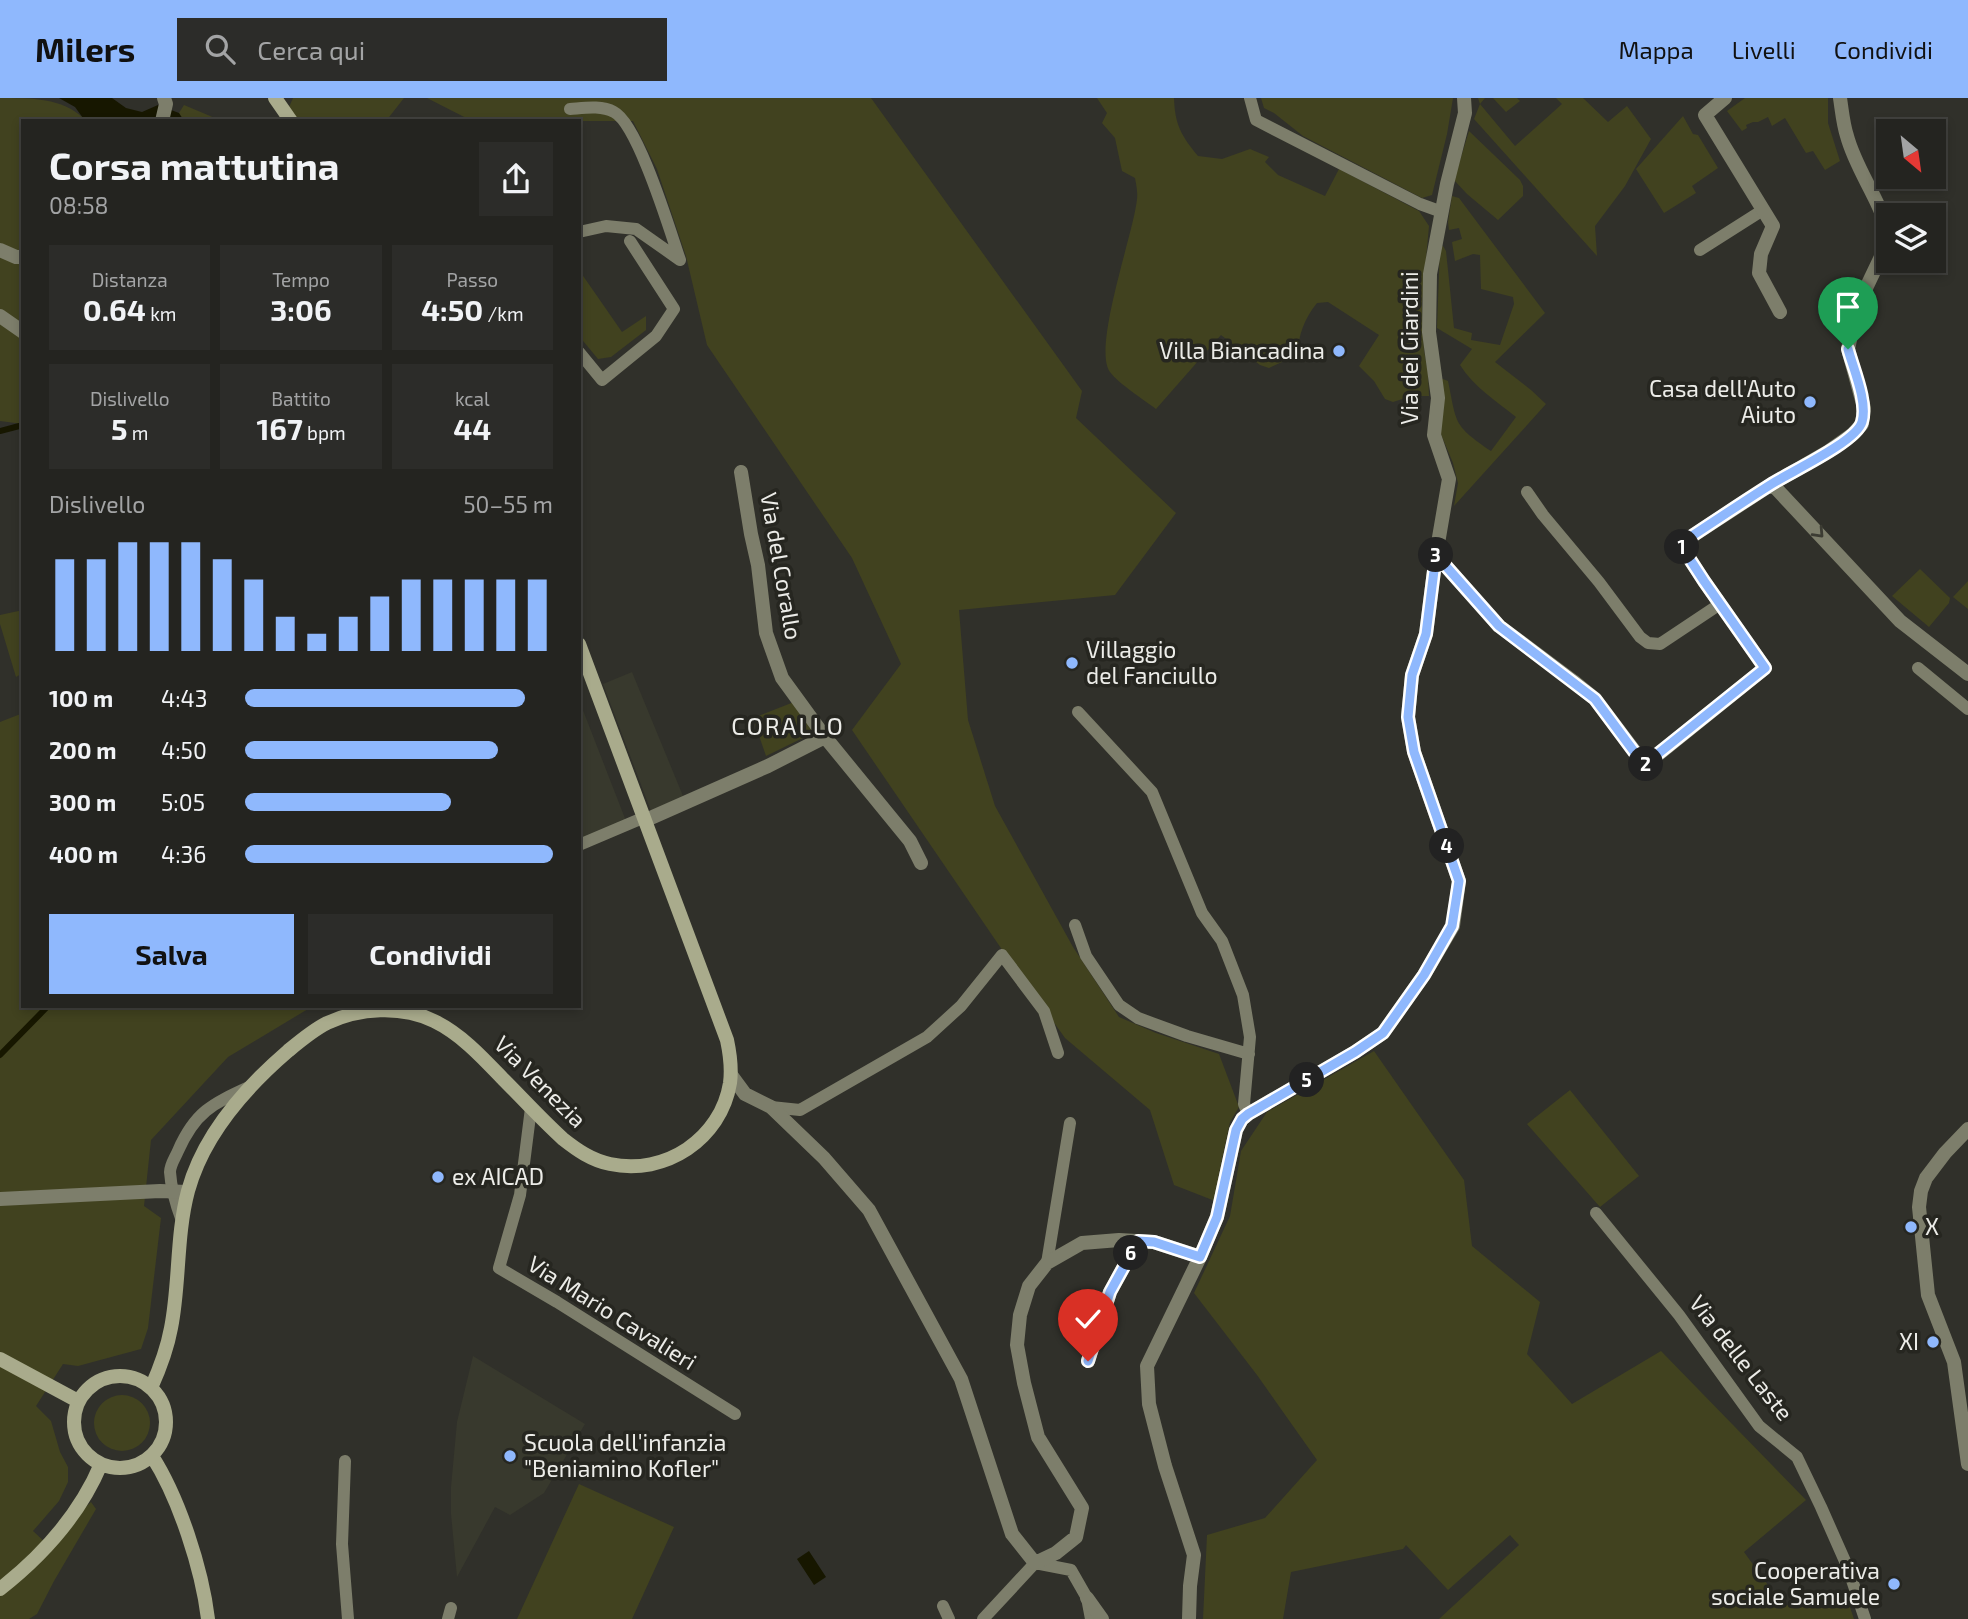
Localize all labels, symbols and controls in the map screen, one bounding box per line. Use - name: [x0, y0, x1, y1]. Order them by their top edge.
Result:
- search box: [177, 18, 667, 81]
- text: Milers: [35, 29, 135, 69]
- icon: search: [201, 30, 239, 68]
- text: Cerca qui: [257, 34, 365, 65]
- text: Mappa: [1618, 35, 1694, 64]
- text: Livelli: [1732, 35, 1796, 64]
- text: Condividi: [1834, 35, 1933, 64]
- north arrow: [1876, 119, 1946, 189]
- map controls: [1876, 119, 1946, 273]
- text: Corsa mattutina: [49, 142, 339, 188]
- button: share: [479, 142, 553, 216]
- text: 08:58: [49, 191, 109, 219]
- button: layers: [1876, 203, 1946, 273]
- text: Distanza: [92, 268, 168, 291]
- text: Tempo: [272, 268, 330, 291]
- text: Passo: [446, 268, 498, 291]
- street label: Via dei Giardini: [1395, 271, 1423, 425]
- pin: [1818, 277, 1878, 349]
- icon: arrive: [1829, 288, 1867, 326]
- text: 0.64: [83, 291, 146, 327]
- text: 3:06: [270, 291, 332, 327]
- text: 4:50: [421, 291, 483, 327]
- text: km: [146, 302, 176, 325]
- text: /km: [483, 302, 524, 325]
- place label: Villa Biancadina: [1159, 336, 1325, 364]
- marker: Villa Biancadina: [1331, 343, 1347, 359]
- place label: Casa dell'Auto Aiuto: [1649, 374, 1796, 428]
- text: Dislivello: [90, 387, 169, 410]
- text: Battito: [271, 387, 331, 410]
- text: kcal: [455, 387, 490, 410]
- marker: Casa dell'Auto Aiuto: [1802, 394, 1818, 410]
- text: 5: [111, 410, 128, 446]
- text: 167: [256, 410, 303, 446]
- text: 44: [453, 410, 491, 446]
- text: m: [128, 421, 148, 444]
- text: bpm: [303, 421, 346, 444]
- text: Dislivello: [49, 490, 145, 518]
- text: 50–55 m: [463, 490, 553, 518]
- street label: Via del Corallo: [755, 490, 809, 642]
- one-way arrow: [1810, 525, 1823, 538]
- pin: 1: [1664, 530, 1700, 564]
- text: 1: [1677, 535, 1686, 558]
- pin: 3: [1418, 538, 1454, 573]
- text: 3: [1430, 543, 1441, 566]
- place label: Villaggio del Fanciullo: [1086, 635, 1218, 689]
- marker: Villaggio del Fanciullo: [1064, 655, 1080, 671]
- text: 100 m: [49, 684, 113, 712]
- text: 4:43: [161, 684, 208, 712]
- district label: CORALLO: [731, 711, 845, 740]
- text: 200 m: [49, 736, 117, 764]
- text: 4:50: [161, 736, 207, 764]
- pin: 2: [1628, 746, 1664, 782]
- text: 2: [1640, 752, 1651, 775]
- text: 300 m: [49, 788, 116, 816]
- text: 5:05: [161, 788, 205, 816]
- pin: 4: [1430, 828, 1464, 864]
- text: 4: [1440, 834, 1453, 857]
- text: 400 m: [49, 840, 118, 868]
- text: 4:36: [161, 840, 207, 868]
- button: Salva: [49, 914, 294, 994]
- button: Condividi: [308, 914, 553, 994]
- street label: Via Venezia: [489, 1030, 592, 1133]
- pin: 5: [1290, 1062, 1324, 1098]
- text: 5: [1301, 1068, 1312, 1091]
- place label: ex AICAD: [452, 1162, 544, 1190]
- marker: ex AICAD: [430, 1169, 446, 1185]
- place label: X: [1925, 1212, 1939, 1240]
- marker: X: [1903, 1219, 1919, 1235]
- pin: 6: [1114, 1236, 1148, 1270]
- text: 6: [1125, 1241, 1136, 1264]
- street label: Via Mario Cavalieri: [523, 1249, 702, 1375]
- pin: [1058, 1289, 1118, 1361]
- street label: Via delle Laste: [1684, 1289, 1799, 1426]
- icon: check: [1069, 1300, 1107, 1338]
- place label: XI: [1899, 1327, 1919, 1355]
- marker: XI: [1925, 1334, 1941, 1350]
- place label: Scuola dell'infanzia "Beniamino Kofler": [524, 1428, 726, 1482]
- marker: Scuola dell'infanzia "Beniamino Kofler": [502, 1448, 518, 1464]
- place label: Cooperativa sociale Samuele: [1711, 1556, 1880, 1610]
- marker: Cooperativa sociale Samuele: [1886, 1576, 1902, 1592]

